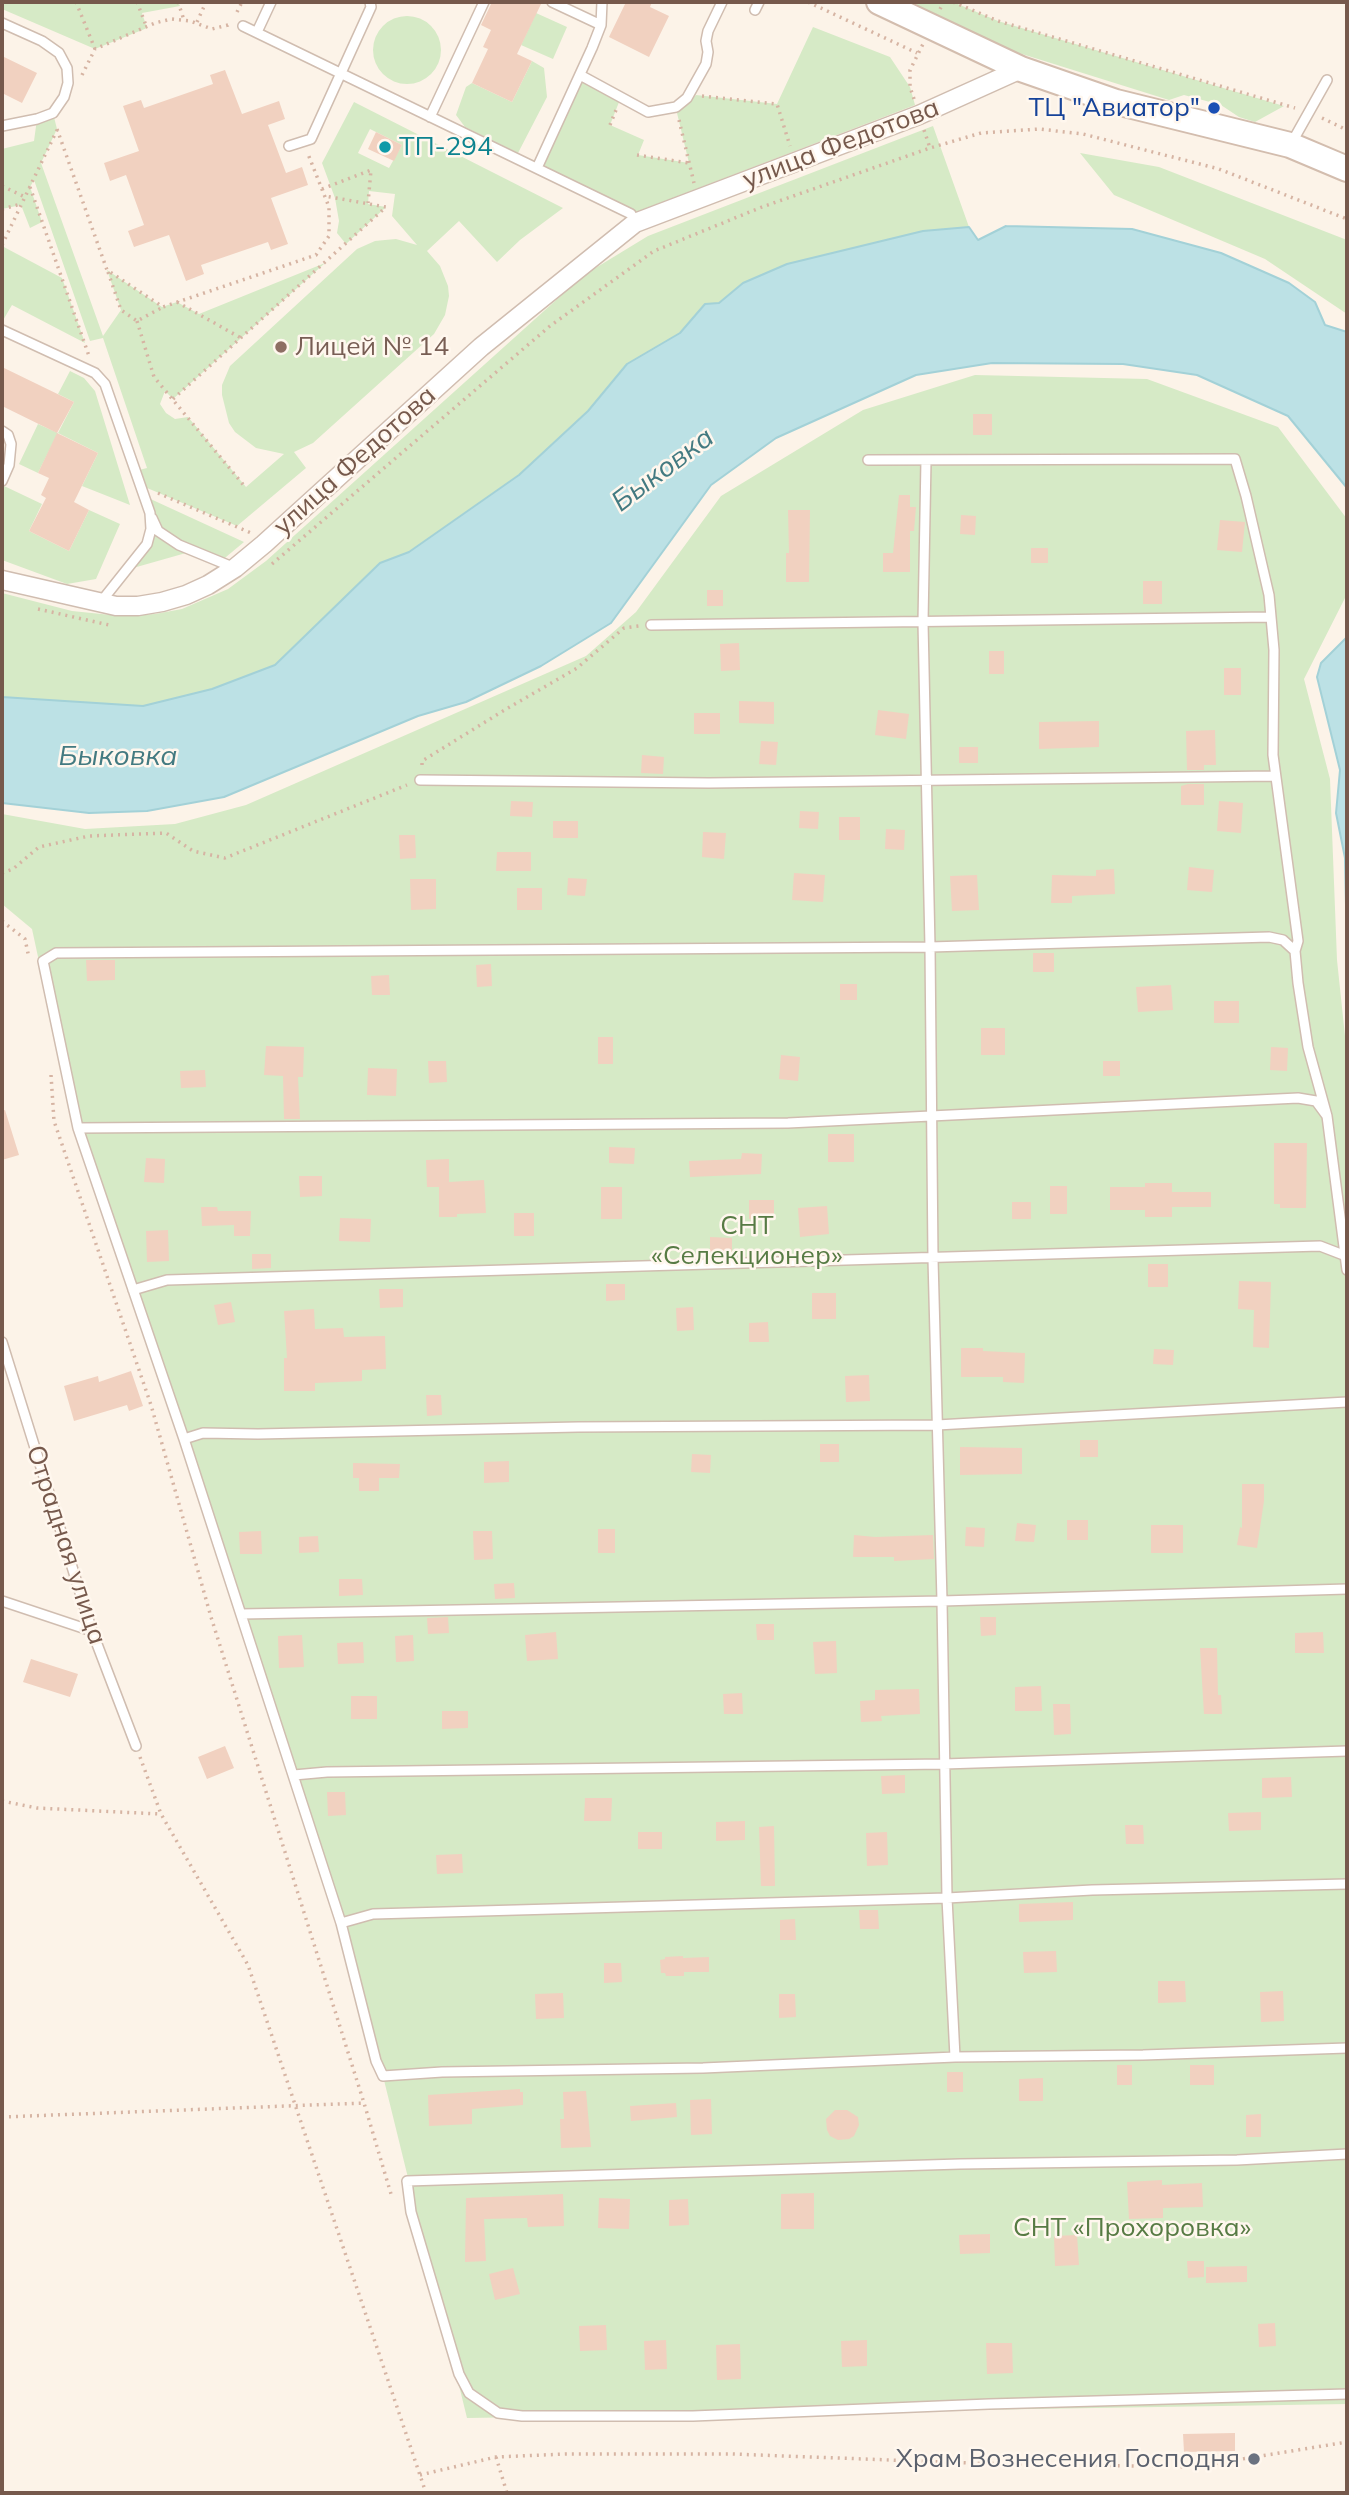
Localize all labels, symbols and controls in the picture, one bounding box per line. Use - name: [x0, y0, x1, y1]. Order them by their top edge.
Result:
- street label: улица Федотова: [738, 92, 944, 196]
- place label: ТЦ "Авиатор": [1029, 92, 1200, 124]
- marker: ТЦ "Авиатор": [1206, 100, 1222, 116]
- place label: ТП-294: [399, 131, 493, 163]
- marker: ТП-294: [377, 139, 393, 155]
- place label: Лицей № 14: [295, 331, 449, 363]
- marker: Лицей № 14: [273, 339, 289, 355]
- street label: улица Федотова: [267, 380, 443, 542]
- water label: Быковка: [605, 421, 721, 519]
- water label: Быковка: [59, 740, 177, 774]
- park label: СНТ «Селекционер»: [651, 1210, 843, 1272]
- street label: Отрадная улица: [19, 1441, 113, 1649]
- park label: СНТ «Прохоровка»: [1013, 2212, 1251, 2244]
- place label: Храм Вознесения Господня: [896, 2443, 1240, 2475]
- marker: Храм Вознесения Господня: [1246, 2451, 1262, 2467]

